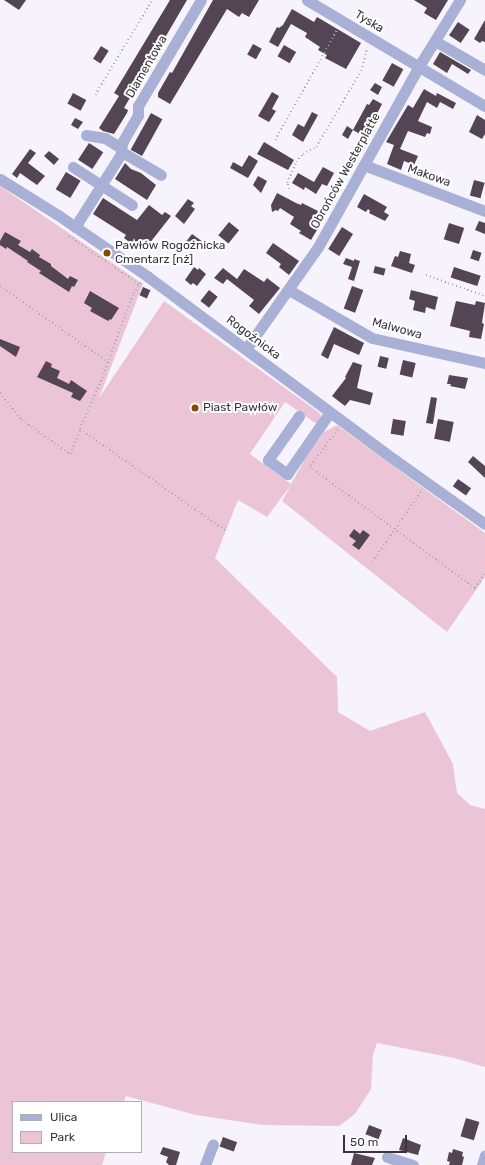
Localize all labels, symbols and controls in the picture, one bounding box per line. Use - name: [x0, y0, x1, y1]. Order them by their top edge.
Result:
- street label: Tyska: [352, 8, 386, 36]
- street label: Diamentowa: [123, 33, 171, 101]
- street label: Obrońców Westerplatte: [308, 110, 384, 232]
- street label: Makowa: [405, 162, 453, 190]
- place label: Pawłów Rogoźnicka Cmentarz [nż]: [115, 239, 226, 267]
- marker: Pawłów Rogoźnicka Cmentarz [nż]: [102, 248, 112, 258]
- street label: Rogoźnicka: [223, 313, 283, 363]
- street label: Malwowa: [370, 315, 424, 343]
- place label: Piast Pawłów: [203, 401, 277, 415]
- marker: Piast Pawłów: [190, 403, 200, 413]
- legend: [12, 1101, 142, 1153]
- text: Ulica: [50, 1110, 77, 1124]
- scale bar: [345, 1127, 409, 1153]
- text: Park: [50, 1130, 75, 1144]
- text: 50 m: [350, 1135, 378, 1149]

